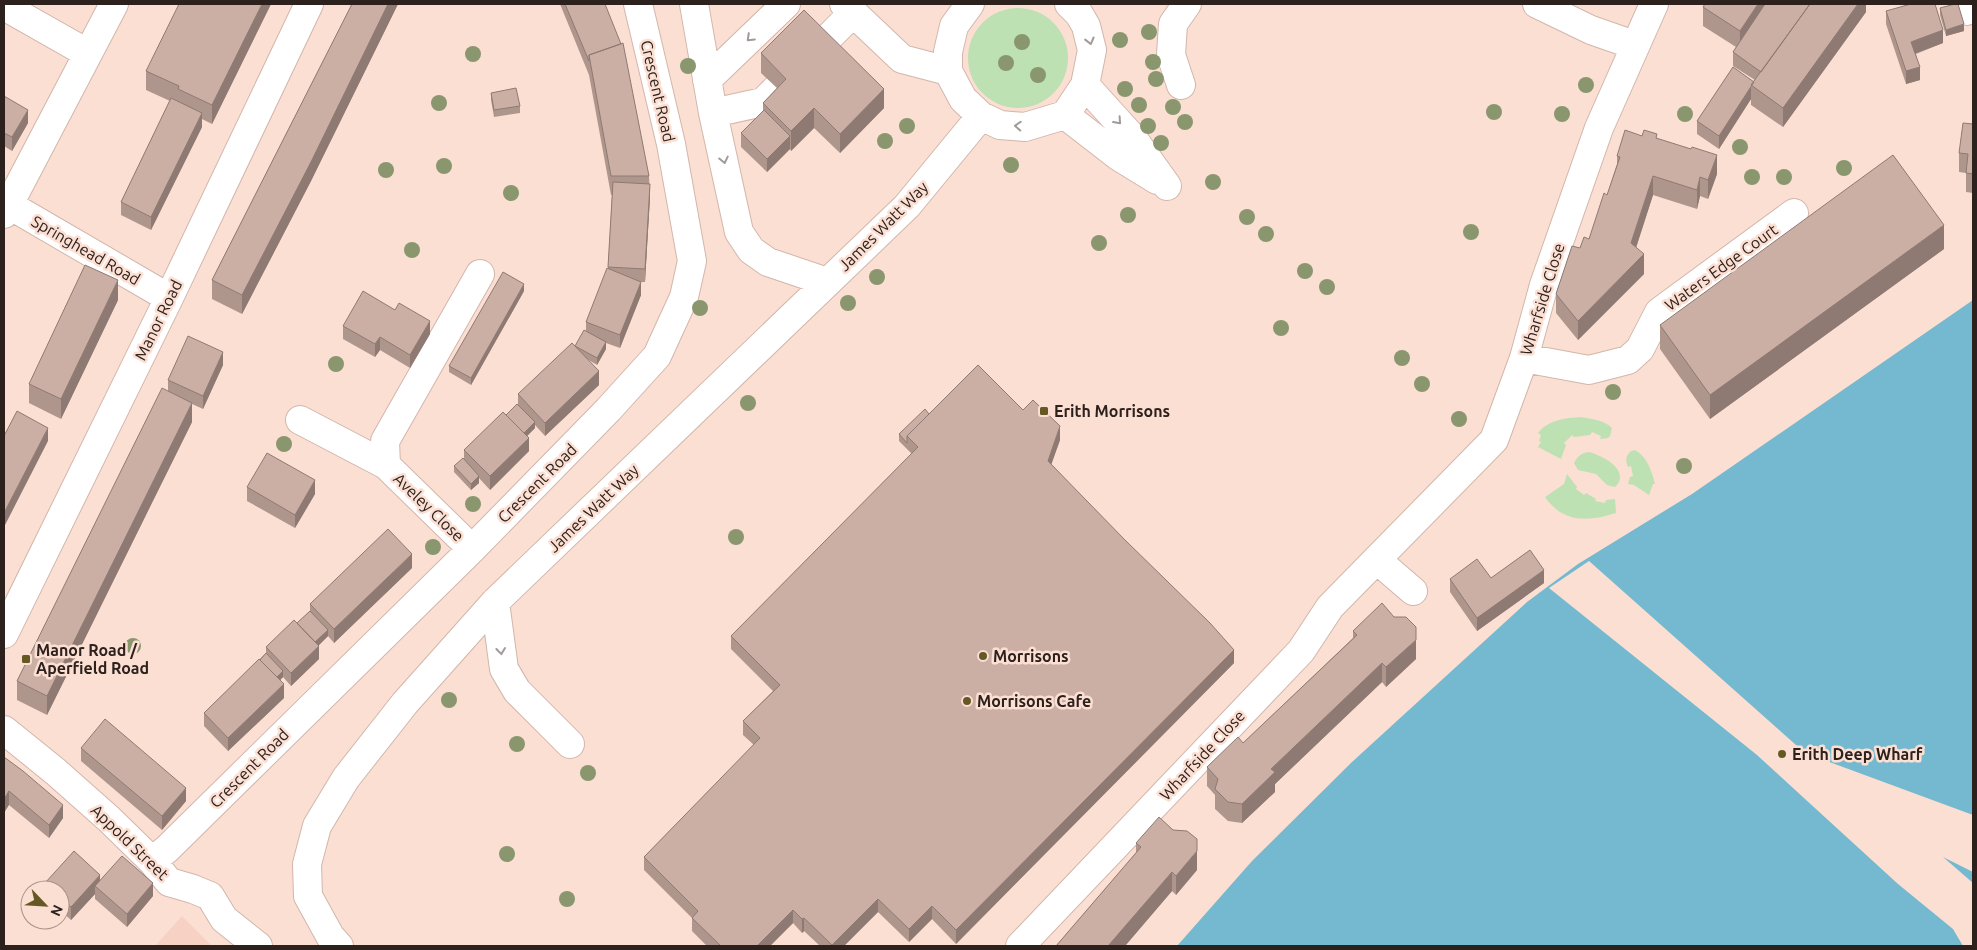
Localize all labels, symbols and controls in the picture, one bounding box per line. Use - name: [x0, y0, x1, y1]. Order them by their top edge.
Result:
- one-way arrow: [747, 32, 756, 41]
- one-way arrow: [1084, 37, 1095, 46]
- street label: Crescent Road: [638, 38, 678, 144]
- one-way arrow: [1112, 115, 1121, 124]
- one-way arrow: [1014, 121, 1022, 132]
- one-way arrow: [718, 156, 729, 165]
- street label: James Watt Way: [835, 177, 932, 274]
- street label: Springhead Road: [29, 212, 143, 288]
- street label: Waters Edge Court: [1661, 220, 1781, 314]
- street label: Wharfside Close: [1516, 241, 1568, 357]
- street label: Manor Road: [131, 277, 185, 363]
- place label: Erith Morrisons: [1054, 402, 1170, 420]
- marker: Erith Morrisons: [1038, 405, 1050, 417]
- street label: Crescent Road: [494, 440, 580, 526]
- street label: James Watt Way: [544, 460, 642, 556]
- street label: Aveley Close: [390, 469, 468, 545]
- place label: Manor Road / Aperfield Road: [36, 641, 149, 677]
- one-way arrow: [496, 646, 506, 655]
- place label: Morrisons: [993, 647, 1069, 665]
- marker: Morrisons: [977, 650, 989, 662]
- marker: Manor Road / Aperfield Road: [20, 653, 32, 665]
- place label: Morrisons Cafe: [977, 692, 1091, 710]
- marker: Morrisons Cafe: [961, 695, 973, 707]
- street label: Wharfside Close: [1156, 706, 1248, 804]
- street label: Crescent Road: [206, 725, 292, 811]
- place label: Erith Deep Wharf: [1792, 745, 1923, 763]
- marker: Erith Deep Wharf: [1776, 748, 1788, 760]
- street label: Appold Street: [88, 801, 173, 884]
- north arrow: [20, 880, 70, 930]
- text: N: [47, 902, 66, 919]

